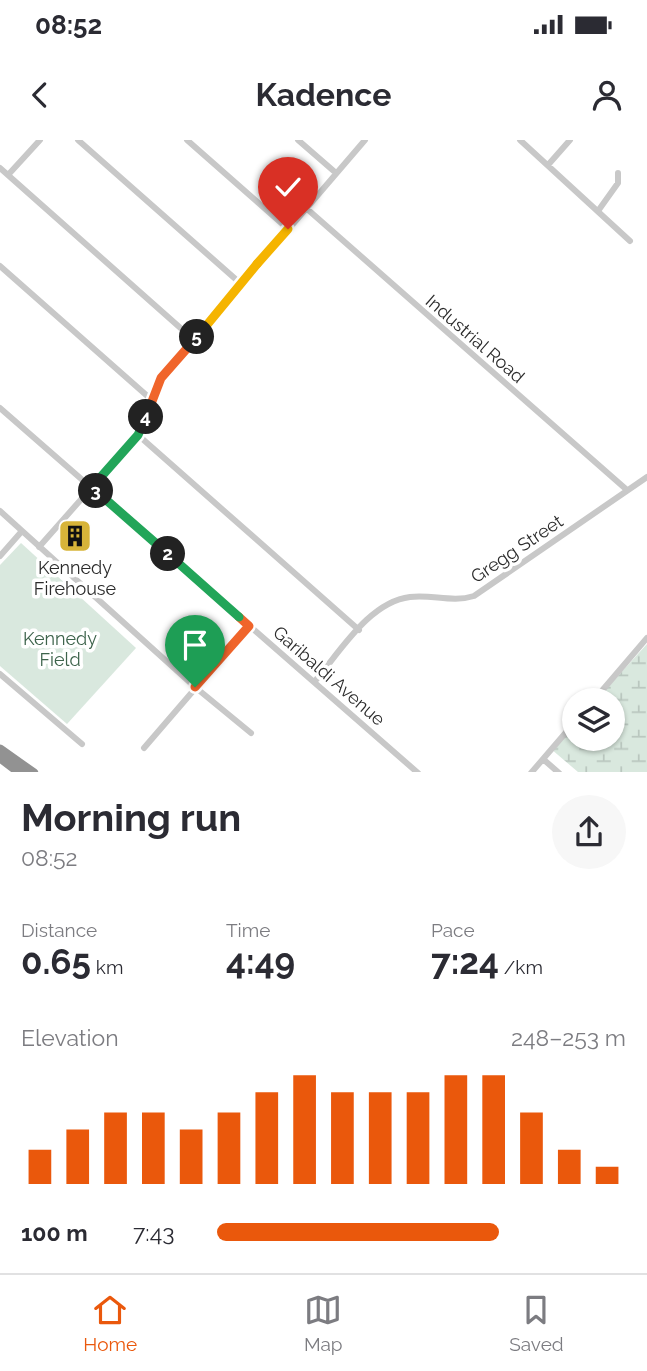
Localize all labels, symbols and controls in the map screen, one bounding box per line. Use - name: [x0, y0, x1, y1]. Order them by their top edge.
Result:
- text: 08:52: [35, 10, 102, 40]
- icon: back: [21, 76, 59, 114]
- text: Kadence: [256, 76, 391, 113]
- icon: person: [588, 76, 626, 114]
- pin: [258, 157, 318, 229]
- icon: check: [269, 168, 307, 206]
- street label: Industrial Road: [422, 290, 529, 387]
- pin: 5: [180, 320, 214, 354]
- text: 5: [191, 325, 202, 347]
- pin: 4: [128, 400, 164, 434]
- text: 4: [140, 405, 151, 427]
- pin: 3: [78, 474, 114, 508]
- text: 3: [90, 479, 101, 501]
- street label: Gregg Street: [467, 510, 567, 587]
- building icon: Kennedy Firehouse: [56, 517, 94, 555]
- pin: 2: [150, 536, 186, 572]
- text: 2: [162, 542, 173, 564]
- place label: Kennedy Firehouse: [34, 557, 117, 599]
- pin: [165, 615, 225, 687]
- street label: Garibaldi Avenue: [269, 621, 390, 730]
- icon: arrive: [176, 626, 214, 664]
- park label: Kennedy Field: [23, 628, 97, 670]
- map controls: [562, 688, 625, 751]
- button: layers: [562, 688, 625, 751]
- text: Morning run: [21, 795, 241, 840]
- button: share: [552, 795, 626, 869]
- text: 08:52: [21, 844, 78, 871]
- text: Distance: [21, 919, 97, 941]
- text: Time: [226, 919, 270, 941]
- text: Pace: [431, 919, 475, 941]
- text: 0.65: [21, 941, 91, 982]
- text: 4:49: [226, 941, 295, 982]
- text: 7:24: [431, 941, 499, 982]
- text: km: [91, 956, 123, 978]
- text: /km: [499, 956, 543, 978]
- text: Elevation: [21, 1024, 119, 1051]
- text: 248–253 m: [511, 1024, 626, 1051]
- text: 100 m: [21, 1219, 88, 1246]
- text: 7:43: [133, 1219, 174, 1246]
- tab: Home: [83, 1291, 137, 1355]
- tab: Map: [304, 1291, 343, 1355]
- tab: Saved: [509, 1291, 564, 1355]

